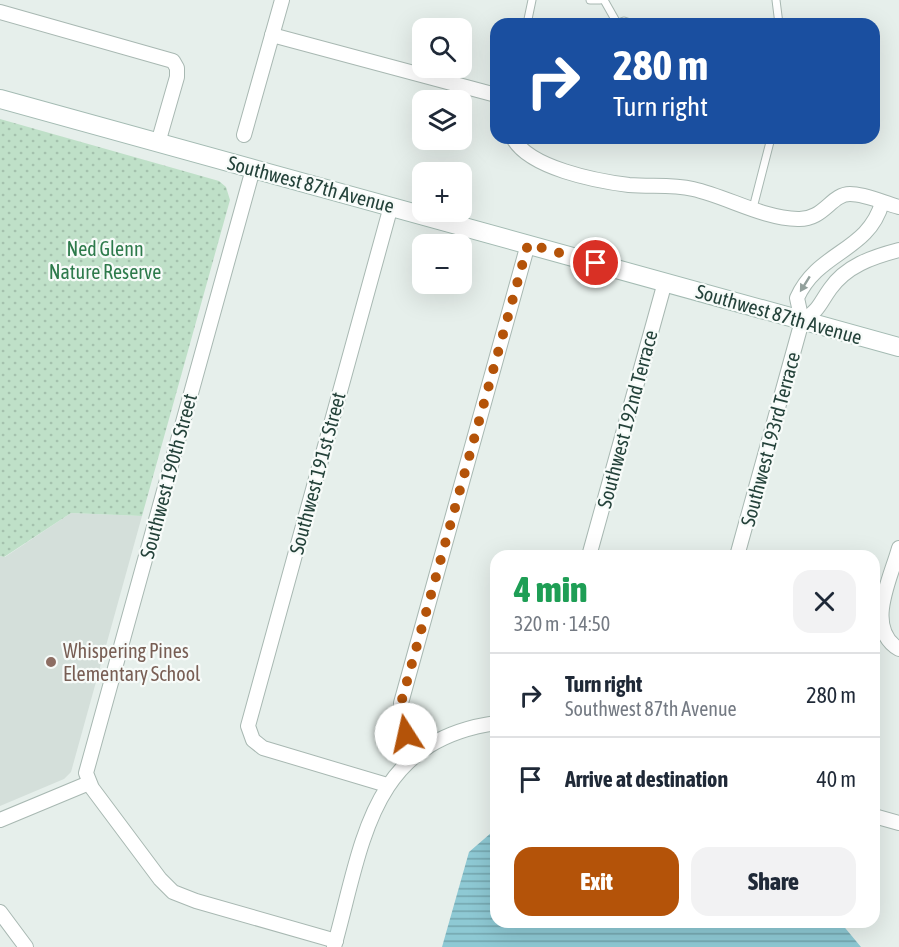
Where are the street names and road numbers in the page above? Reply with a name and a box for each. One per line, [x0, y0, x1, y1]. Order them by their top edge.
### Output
street label: Southwest 87th Avenue [225, 151, 397, 217]
street label: Southwest 87th Avenue [693, 279, 865, 349]
street label: Southwest 192nd Terrace [592, 328, 662, 510]
street label: Southwest 193rd Terrace [736, 349, 804, 529]
street label: Southwest 191st Street [284, 389, 350, 557]
street label: Southwest 190th Street [135, 391, 201, 561]

